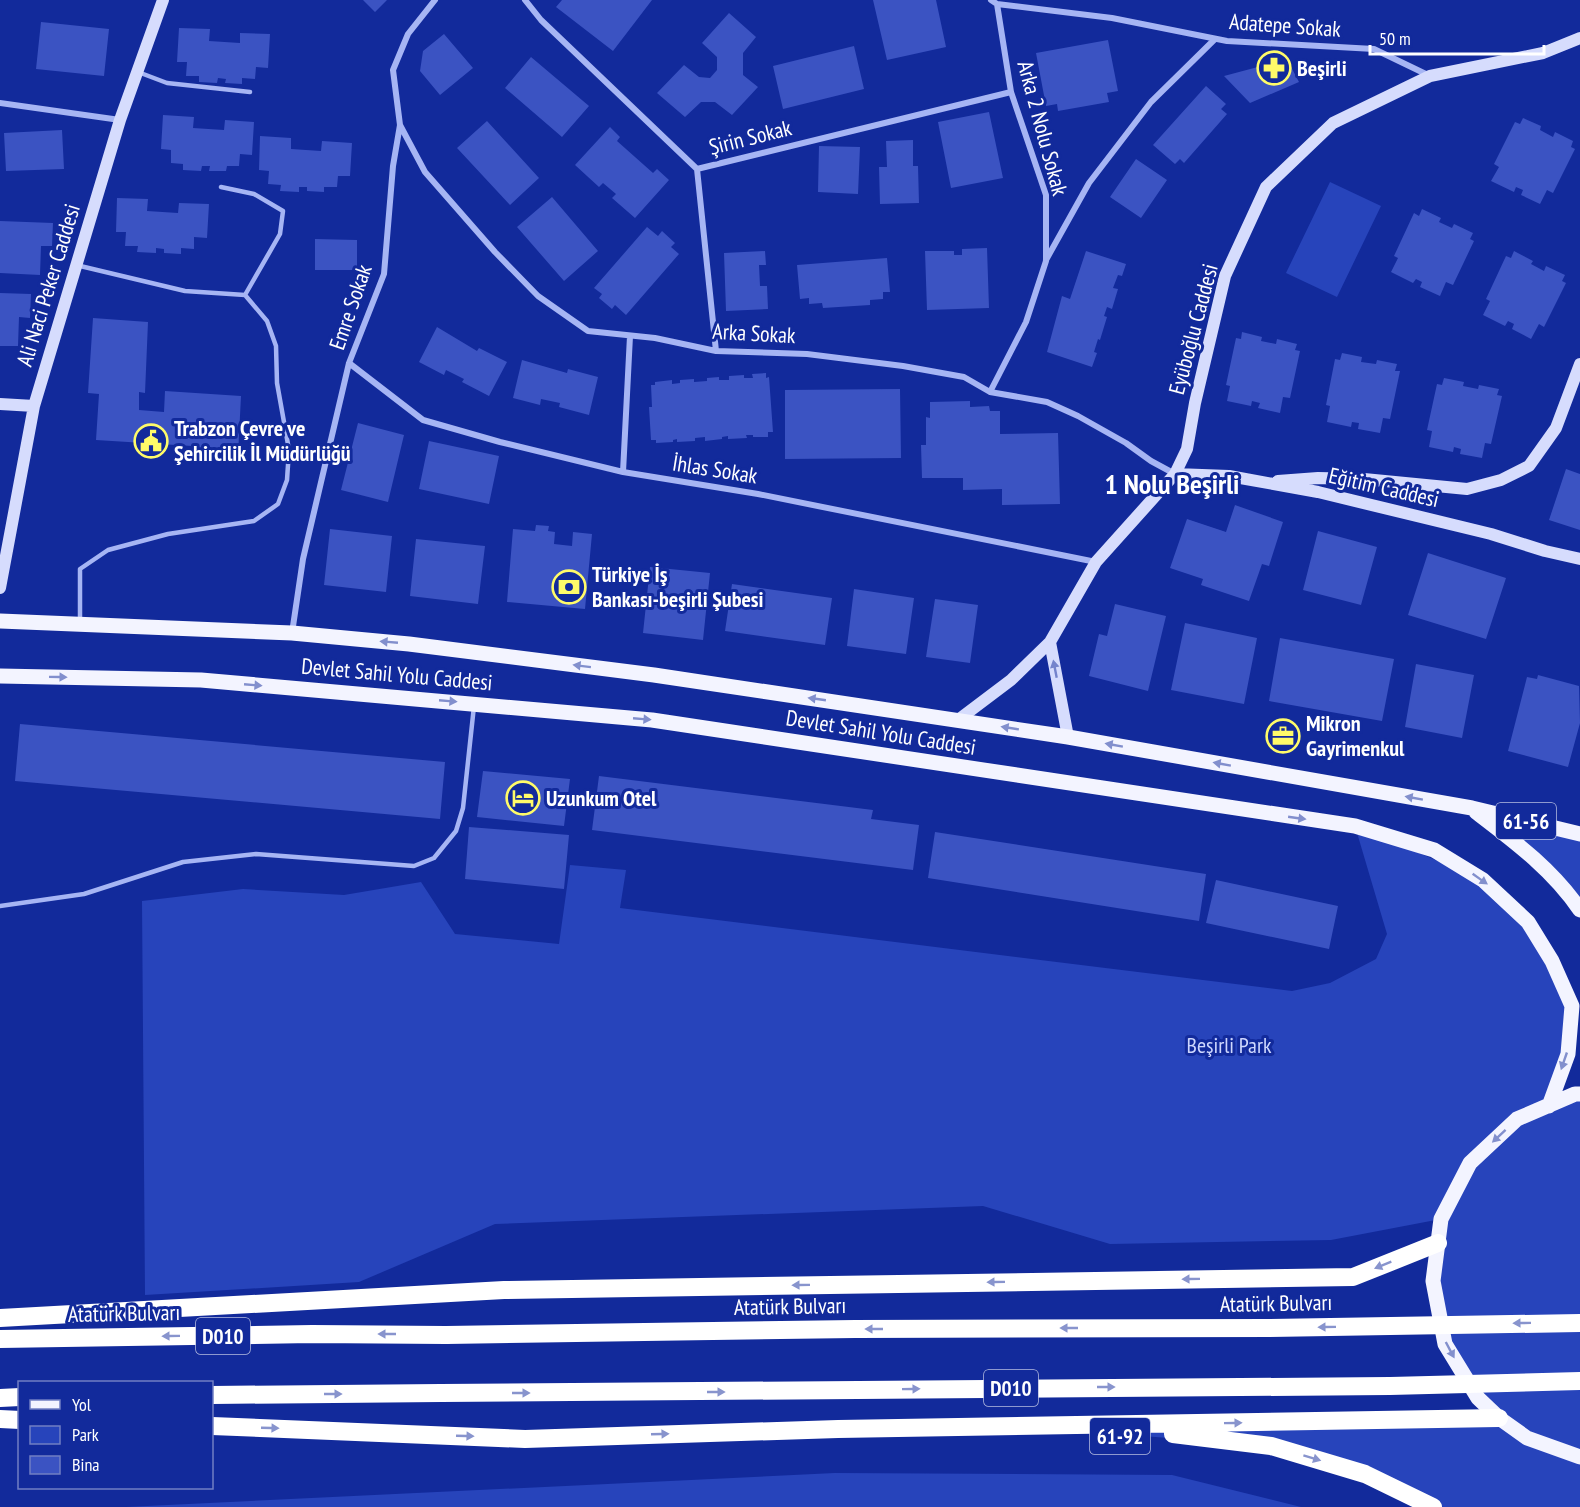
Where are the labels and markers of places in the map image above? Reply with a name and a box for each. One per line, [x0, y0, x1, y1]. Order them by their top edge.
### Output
pharmacy icon: Beşirli [1256, 50, 1292, 86]
place label: Beşirli [1297, 54, 1347, 82]
place label: Trabzon Çevre ve Şehircilik İl Müdürlüğü [174, 414, 351, 467]
public building icon: Trabzon Çevre ve Şehircilik İl Müdürlüğü [133, 423, 169, 459]
place label: Türkiye İş Bankası-beşirli Şubesi [592, 560, 763, 613]
bank icon: Türkiye İş Bankası-beşirli Şubesi [551, 569, 587, 605]
place label: Mikron Gayrimenkul [1306, 709, 1405, 762]
office icon: Mikron Gayrimenkul [1265, 718, 1301, 754]
hotel icon: Uzunkum Otel [505, 780, 541, 816]
place label: Uzunkum Otel [546, 784, 657, 812]

